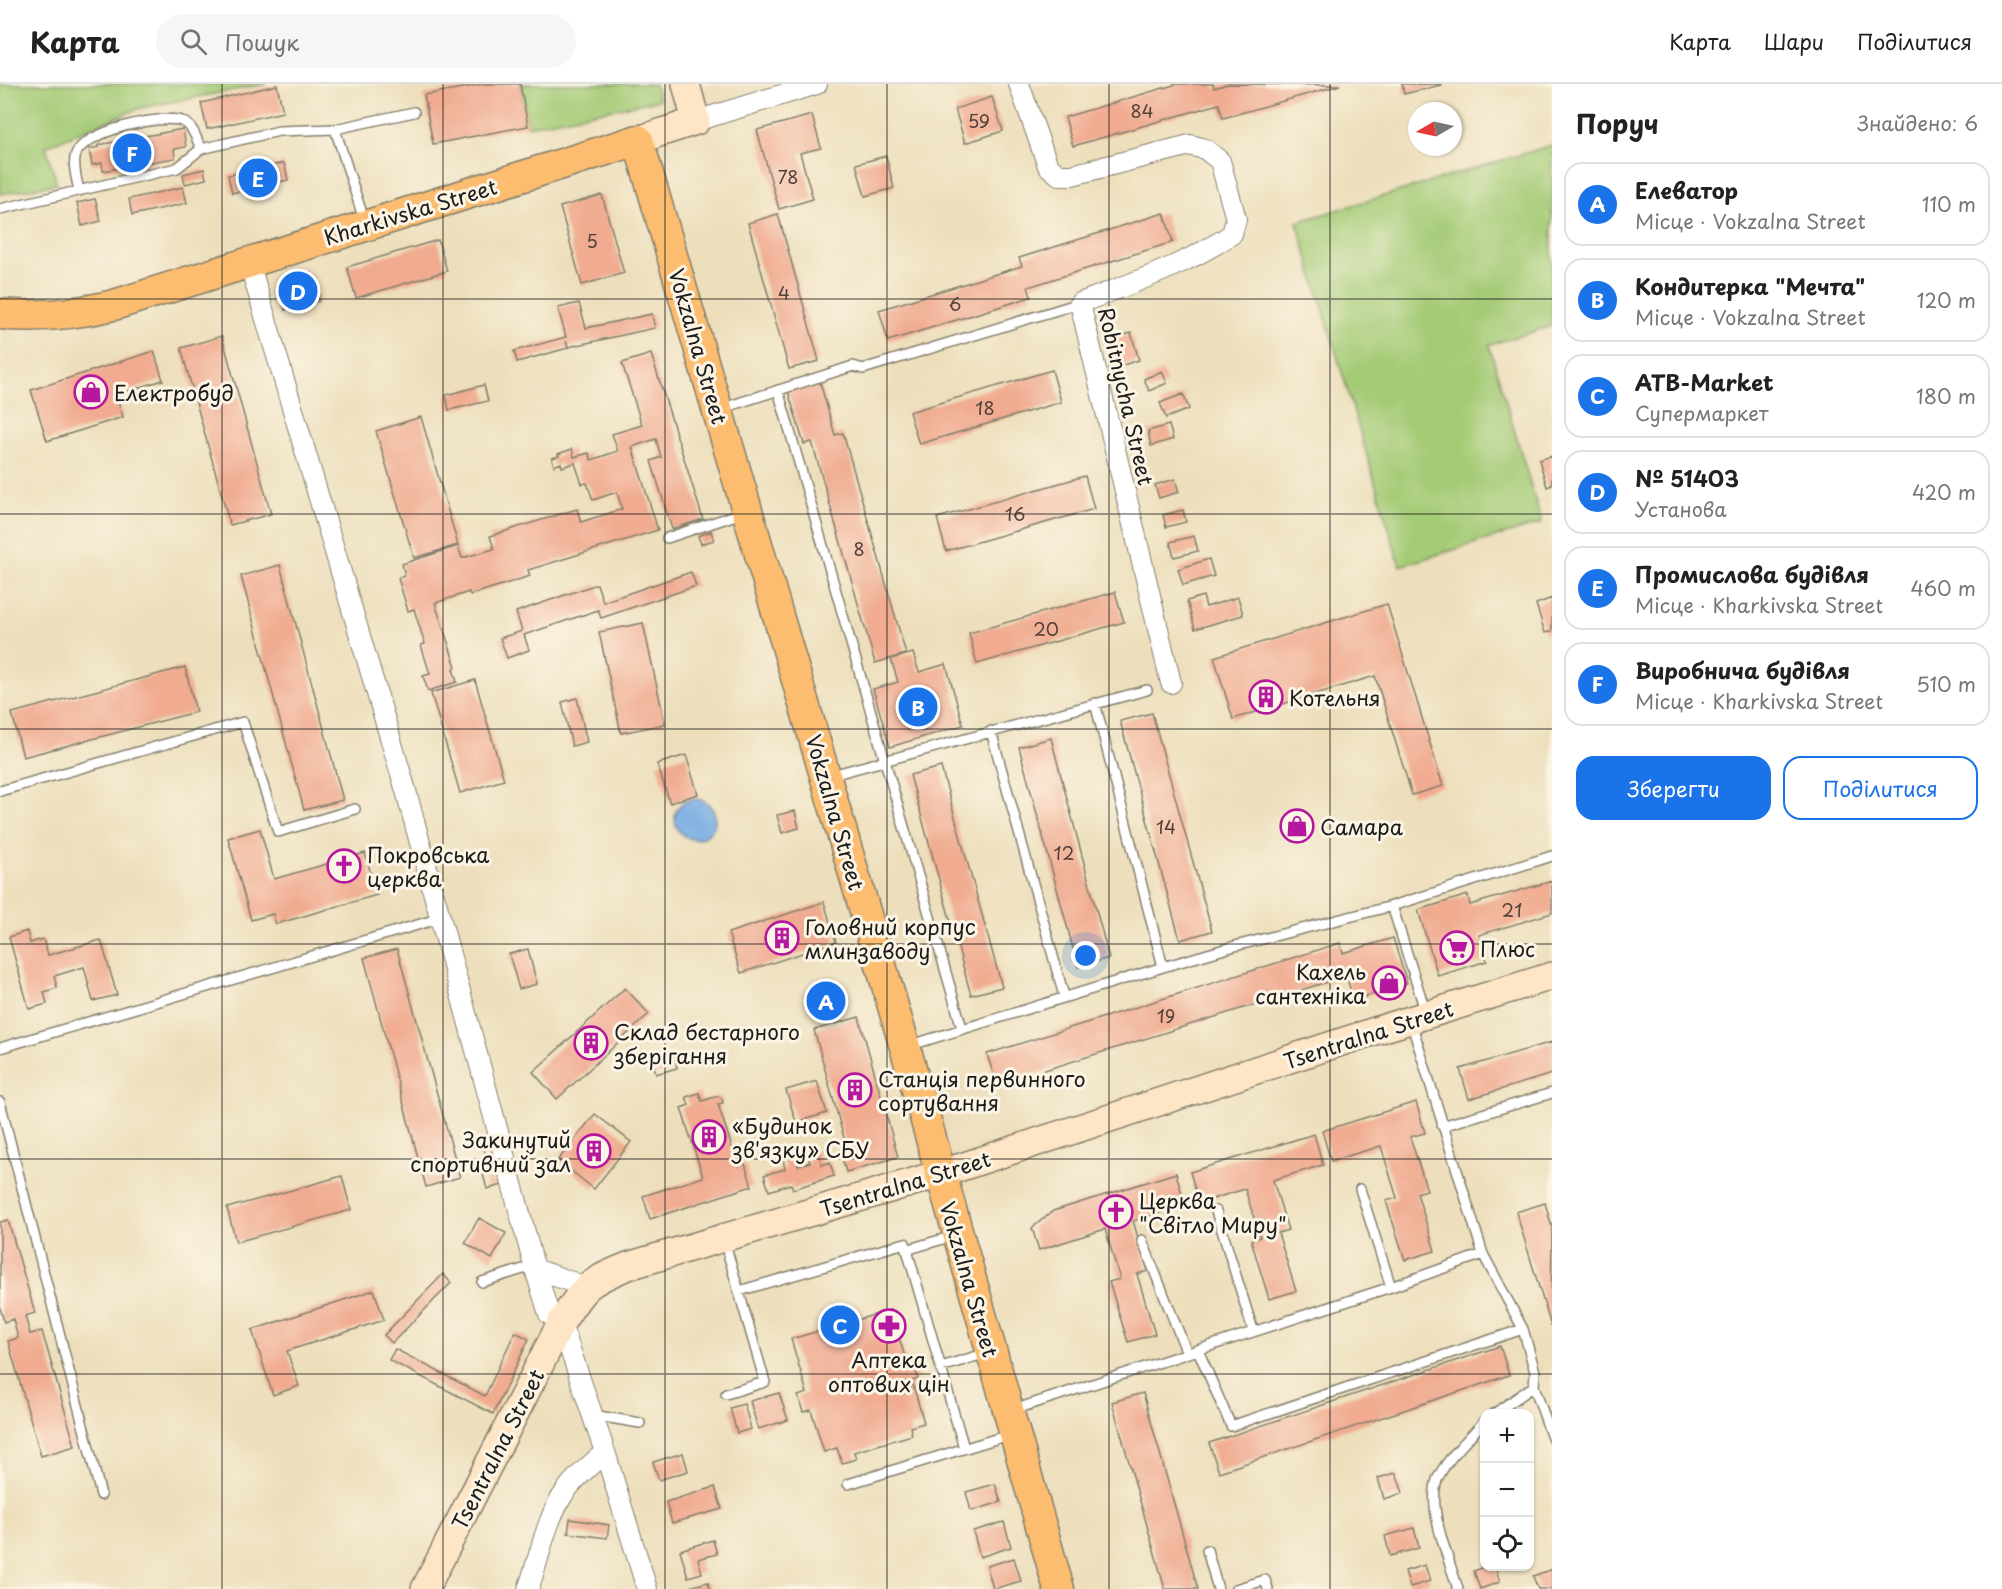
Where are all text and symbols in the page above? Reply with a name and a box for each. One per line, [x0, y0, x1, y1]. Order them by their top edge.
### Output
search box [156, 14, 576, 68]
text: Карта [30, 20, 120, 63]
icon: search [177, 25, 210, 58]
text: Пошук [225, 25, 299, 58]
text: Карта [1669, 25, 1731, 57]
text: Шари [1764, 25, 1824, 57]
text: Поділитися [1857, 25, 1972, 57]
house number: 84 [1130, 97, 1154, 124]
north arrow [1408, 102, 1462, 156]
text: Поруч [1576, 104, 1659, 143]
house number: 59 [968, 107, 990, 134]
text: Знайдено: 6 [1857, 108, 1978, 138]
pin: F [112, 130, 152, 176]
pin: E [238, 156, 278, 200]
house number: 78 [778, 163, 799, 190]
street label: Kharkivska Street [320, 169, 500, 252]
text: Елеватор [1635, 173, 1738, 206]
text: A [1590, 189, 1605, 219]
text: 110 m [1922, 189, 1976, 219]
text: Місце · Vokzalna Street [1635, 206, 1866, 236]
house number: 5 [586, 227, 598, 254]
street label: Vokzalna Street [661, 264, 737, 428]
pin: D [278, 268, 318, 314]
text: Кондитерка "Мечта" [1635, 269, 1865, 302]
house number: 4 [778, 279, 790, 306]
text: B [1591, 285, 1604, 315]
text: 120 m [1917, 285, 1976, 315]
house number: 6 [949, 290, 961, 317]
text: Місце · Vokzalna Street [1635, 302, 1866, 332]
street label: Robitnycha Street [1091, 304, 1163, 488]
text: ATB-Market [1635, 365, 1774, 398]
shop icon: Електробуд [73, 374, 109, 410]
place label: Електробуд [114, 376, 234, 408]
text: C [1590, 381, 1605, 411]
text: 180 m [1916, 381, 1976, 411]
house number: 18 [975, 394, 995, 421]
text: Супермаркет [1635, 398, 1768, 428]
text: № 51403 [1635, 461, 1739, 494]
text: D [1590, 477, 1605, 507]
text: 420 m [1912, 477, 1976, 507]
text: Установа [1635, 494, 1727, 524]
house number: 16 [1005, 500, 1025, 527]
house number: 8 [853, 535, 865, 562]
text: Промислова будівля [1635, 557, 1869, 590]
text: E [1591, 573, 1604, 603]
text: 460 m [1910, 573, 1976, 603]
text: Місце · Kharkivska Street [1635, 590, 1883, 620]
house number: 20 [1033, 615, 1059, 642]
text: Виробнича будівля [1635, 653, 1850, 686]
text: F [1592, 669, 1603, 699]
text: 510 m [1916, 669, 1976, 699]
building icon: Котельня [1248, 679, 1284, 715]
place label: Котельня [1289, 681, 1381, 713]
pin: B [898, 684, 938, 730]
text: Місце · Kharkivska Street [1635, 686, 1883, 716]
street label: Vokzalna Street [798, 730, 874, 894]
button: Зберегти [1576, 756, 1771, 820]
button: Поділитися [1783, 756, 1978, 820]
shop icon: Самара [1279, 808, 1315, 844]
place label: Самара [1320, 810, 1404, 842]
house number: 14 [1156, 813, 1176, 840]
place label: Покровська церква [367, 838, 489, 894]
house number: 12 [1054, 839, 1074, 866]
church icon: Покровська церква [326, 848, 362, 884]
house number: 21 [1502, 896, 1522, 923]
place label: Головний корпус млинзаводу [805, 910, 976, 966]
building icon: Головний корпус млинзаводу [764, 920, 800, 956]
supermarket icon: Плюс [1439, 930, 1475, 966]
place label: Плюс [1480, 932, 1535, 964]
your location [1071, 941, 1100, 970]
place label: Кахель сантехніка [1255, 955, 1366, 1011]
shop icon: Кахель сантехніка [1371, 965, 1407, 1001]
pin: A [806, 978, 846, 1024]
street label: Tsentralna Street [1279, 991, 1457, 1077]
house number: 19 [1157, 1002, 1175, 1029]
place label: Склад бестарного зберігання [613, 1015, 800, 1071]
building icon: Склад бестарного зберігання [573, 1025, 609, 1061]
place label: Станція первинного сортування [878, 1062, 1086, 1118]
building icon: Станція первинного сортування [837, 1072, 873, 1108]
place label: «Будинок зв'язку» СБУ [731, 1109, 869, 1165]
building icon: «Будинок зв'язку» СБУ [691, 1119, 727, 1155]
place label: Закинутий спортивний зал [410, 1123, 571, 1179]
building icon: Закинутий спортивний зал [576, 1133, 612, 1169]
street label: Tsentralna Street [816, 1142, 994, 1224]
place label: Церква "Світло Миру" [1139, 1184, 1287, 1240]
church icon: Церква "Світло Миру" [1098, 1194, 1134, 1230]
street label: Vokzalna Street [932, 1197, 1008, 1361]
pin: C [820, 1302, 860, 1348]
pharmacy icon: Аптека оптових цін [871, 1308, 907, 1344]
place label: Аптека оптових цін [828, 1343, 950, 1399]
street label: Tsentralna Street [443, 1363, 551, 1535]
map controls [1480, 1409, 1534, 1571]
button: + [1480, 1409, 1534, 1463]
button: − [1480, 1463, 1534, 1517]
button: locate [1480, 1517, 1534, 1571]

